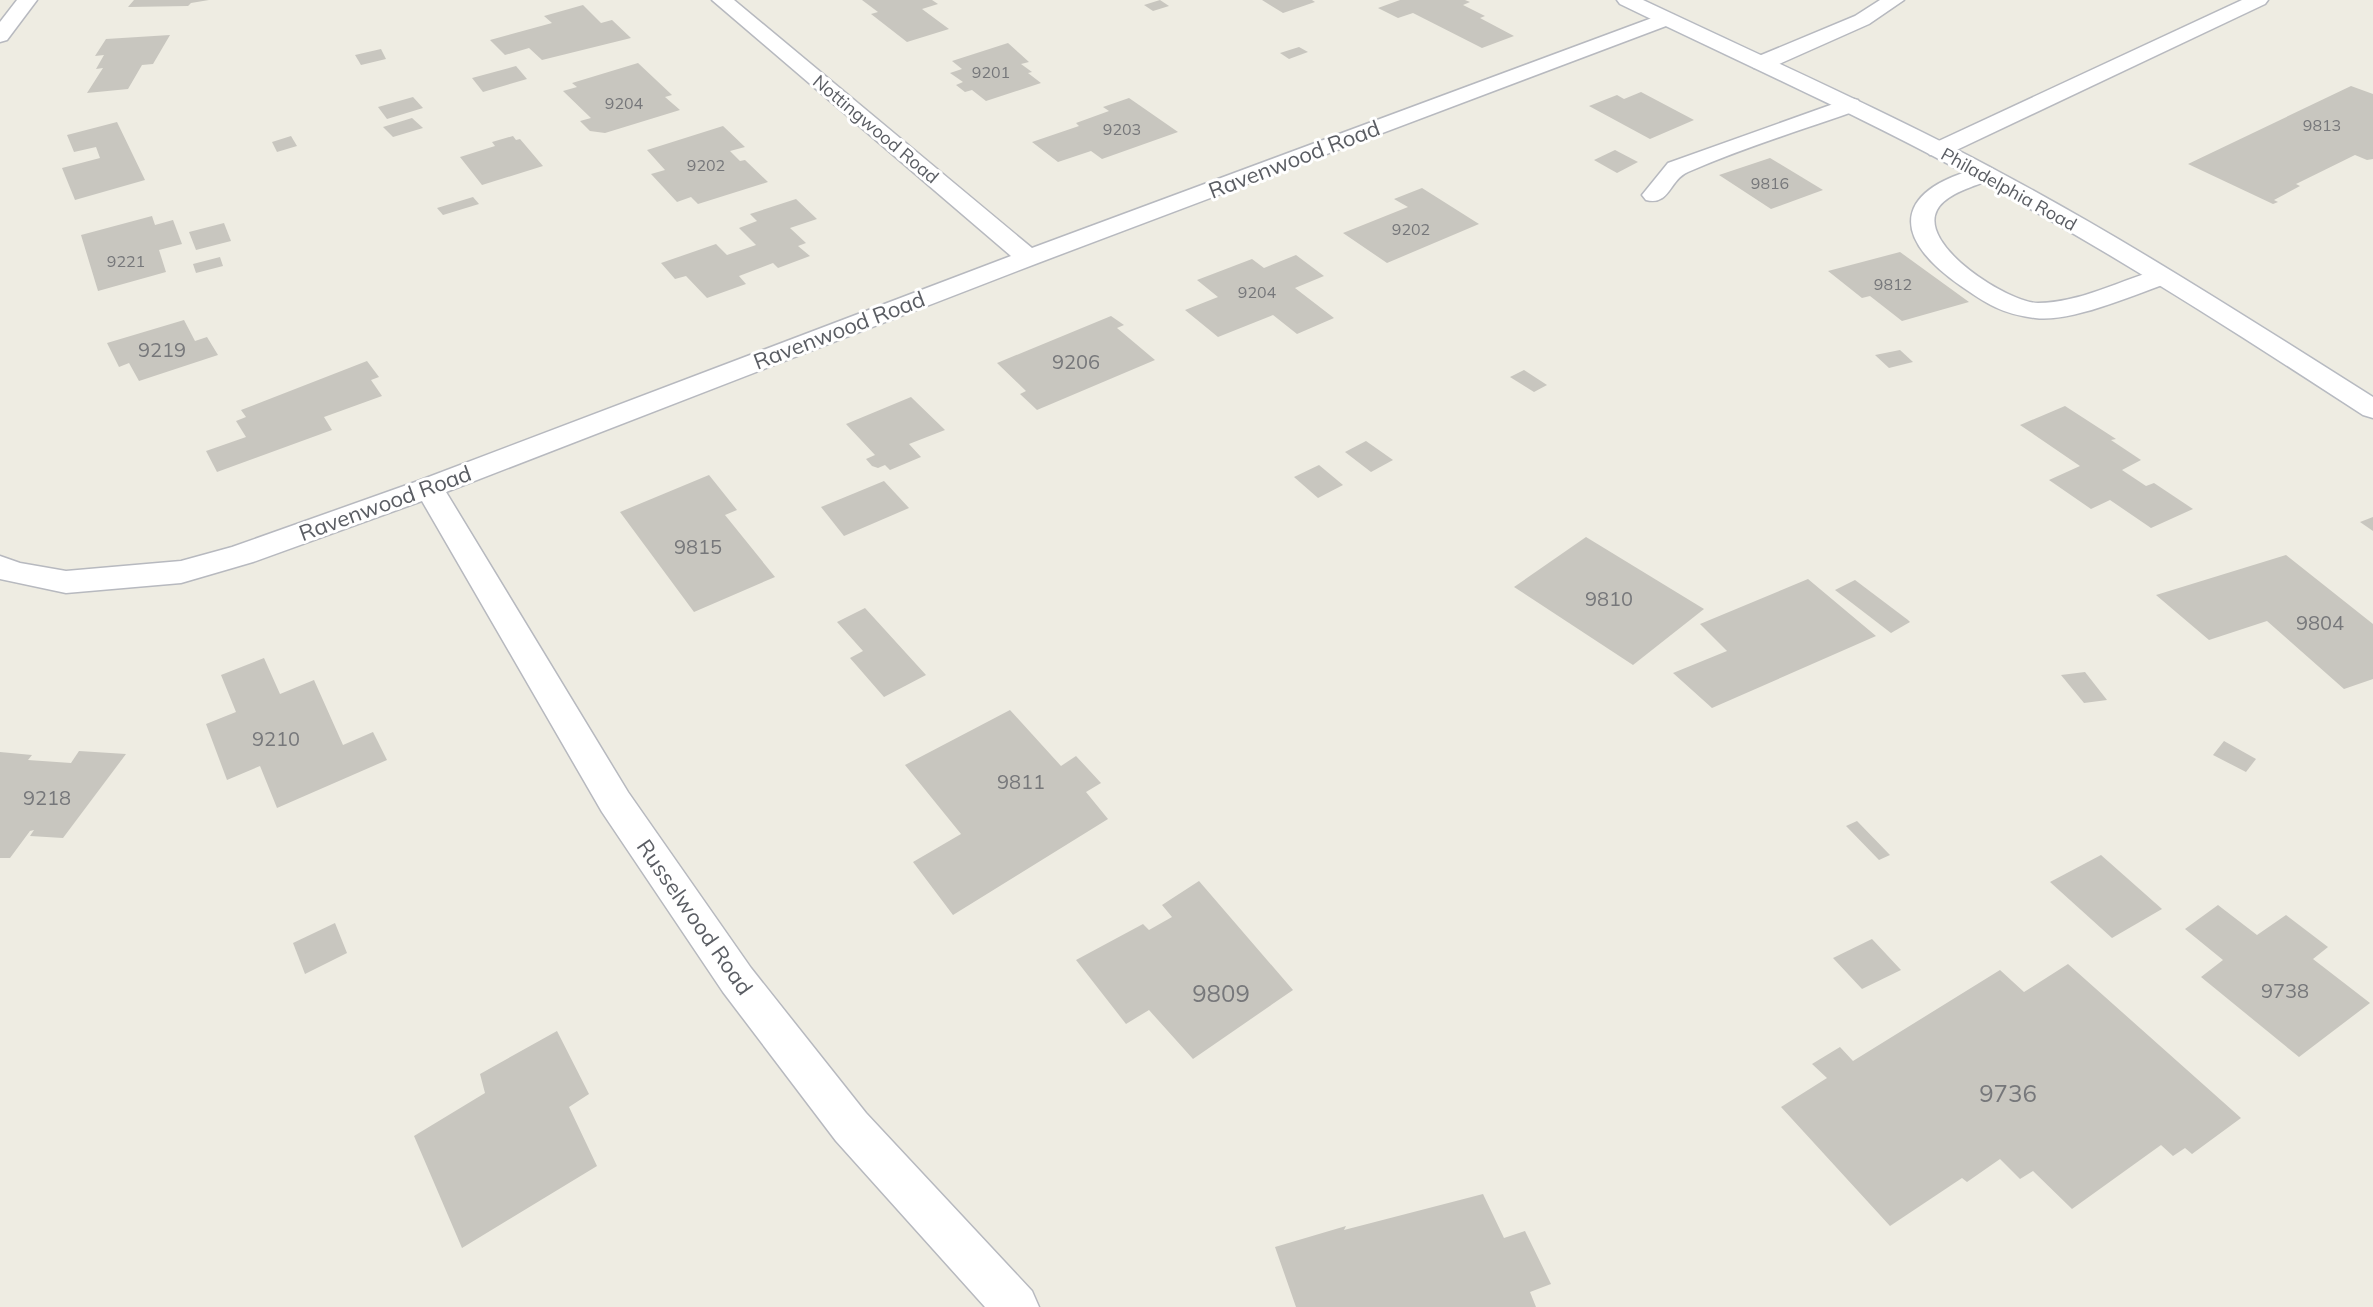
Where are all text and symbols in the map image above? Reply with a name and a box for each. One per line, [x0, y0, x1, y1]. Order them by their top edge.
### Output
house number: 9201 [972, 62, 1010, 82]
street label: Nottingwood Road [808, 70, 944, 188]
house number: 9204 [605, 93, 644, 113]
street label: Ravenwood Road [1204, 113, 1384, 205]
house number: 9813 [2303, 115, 2341, 135]
house number: 9203 [1103, 119, 1141, 139]
street label: Philadelphia Road [1937, 142, 2081, 236]
house number: 9202 [687, 155, 725, 175]
house number: 9816 [1751, 173, 1789, 193]
house number: 9202 [1392, 219, 1430, 239]
house number: 9221 [107, 251, 145, 271]
house number: 9812 [1874, 274, 1912, 294]
house number: 9204 [1238, 282, 1277, 302]
street label: Ravenwood Road [749, 284, 929, 376]
house number: 9219 [138, 337, 186, 362]
house number: 9206 [1052, 349, 1100, 374]
street label: Ravenwood Road [295, 459, 475, 547]
house number: 9815 [674, 534, 722, 559]
house number: 9810 [1585, 586, 1633, 611]
house number: 9804 [2296, 610, 2344, 635]
house number: 9210 [252, 726, 300, 751]
house number: 9811 [997, 769, 1045, 794]
house number: 9218 [23, 785, 71, 810]
street label: Russelwood Road [631, 834, 759, 1000]
house number: 9809 [1192, 978, 1250, 1008]
house number: 9738 [2261, 978, 2309, 1003]
house number: 9736 [1979, 1078, 2037, 1108]

